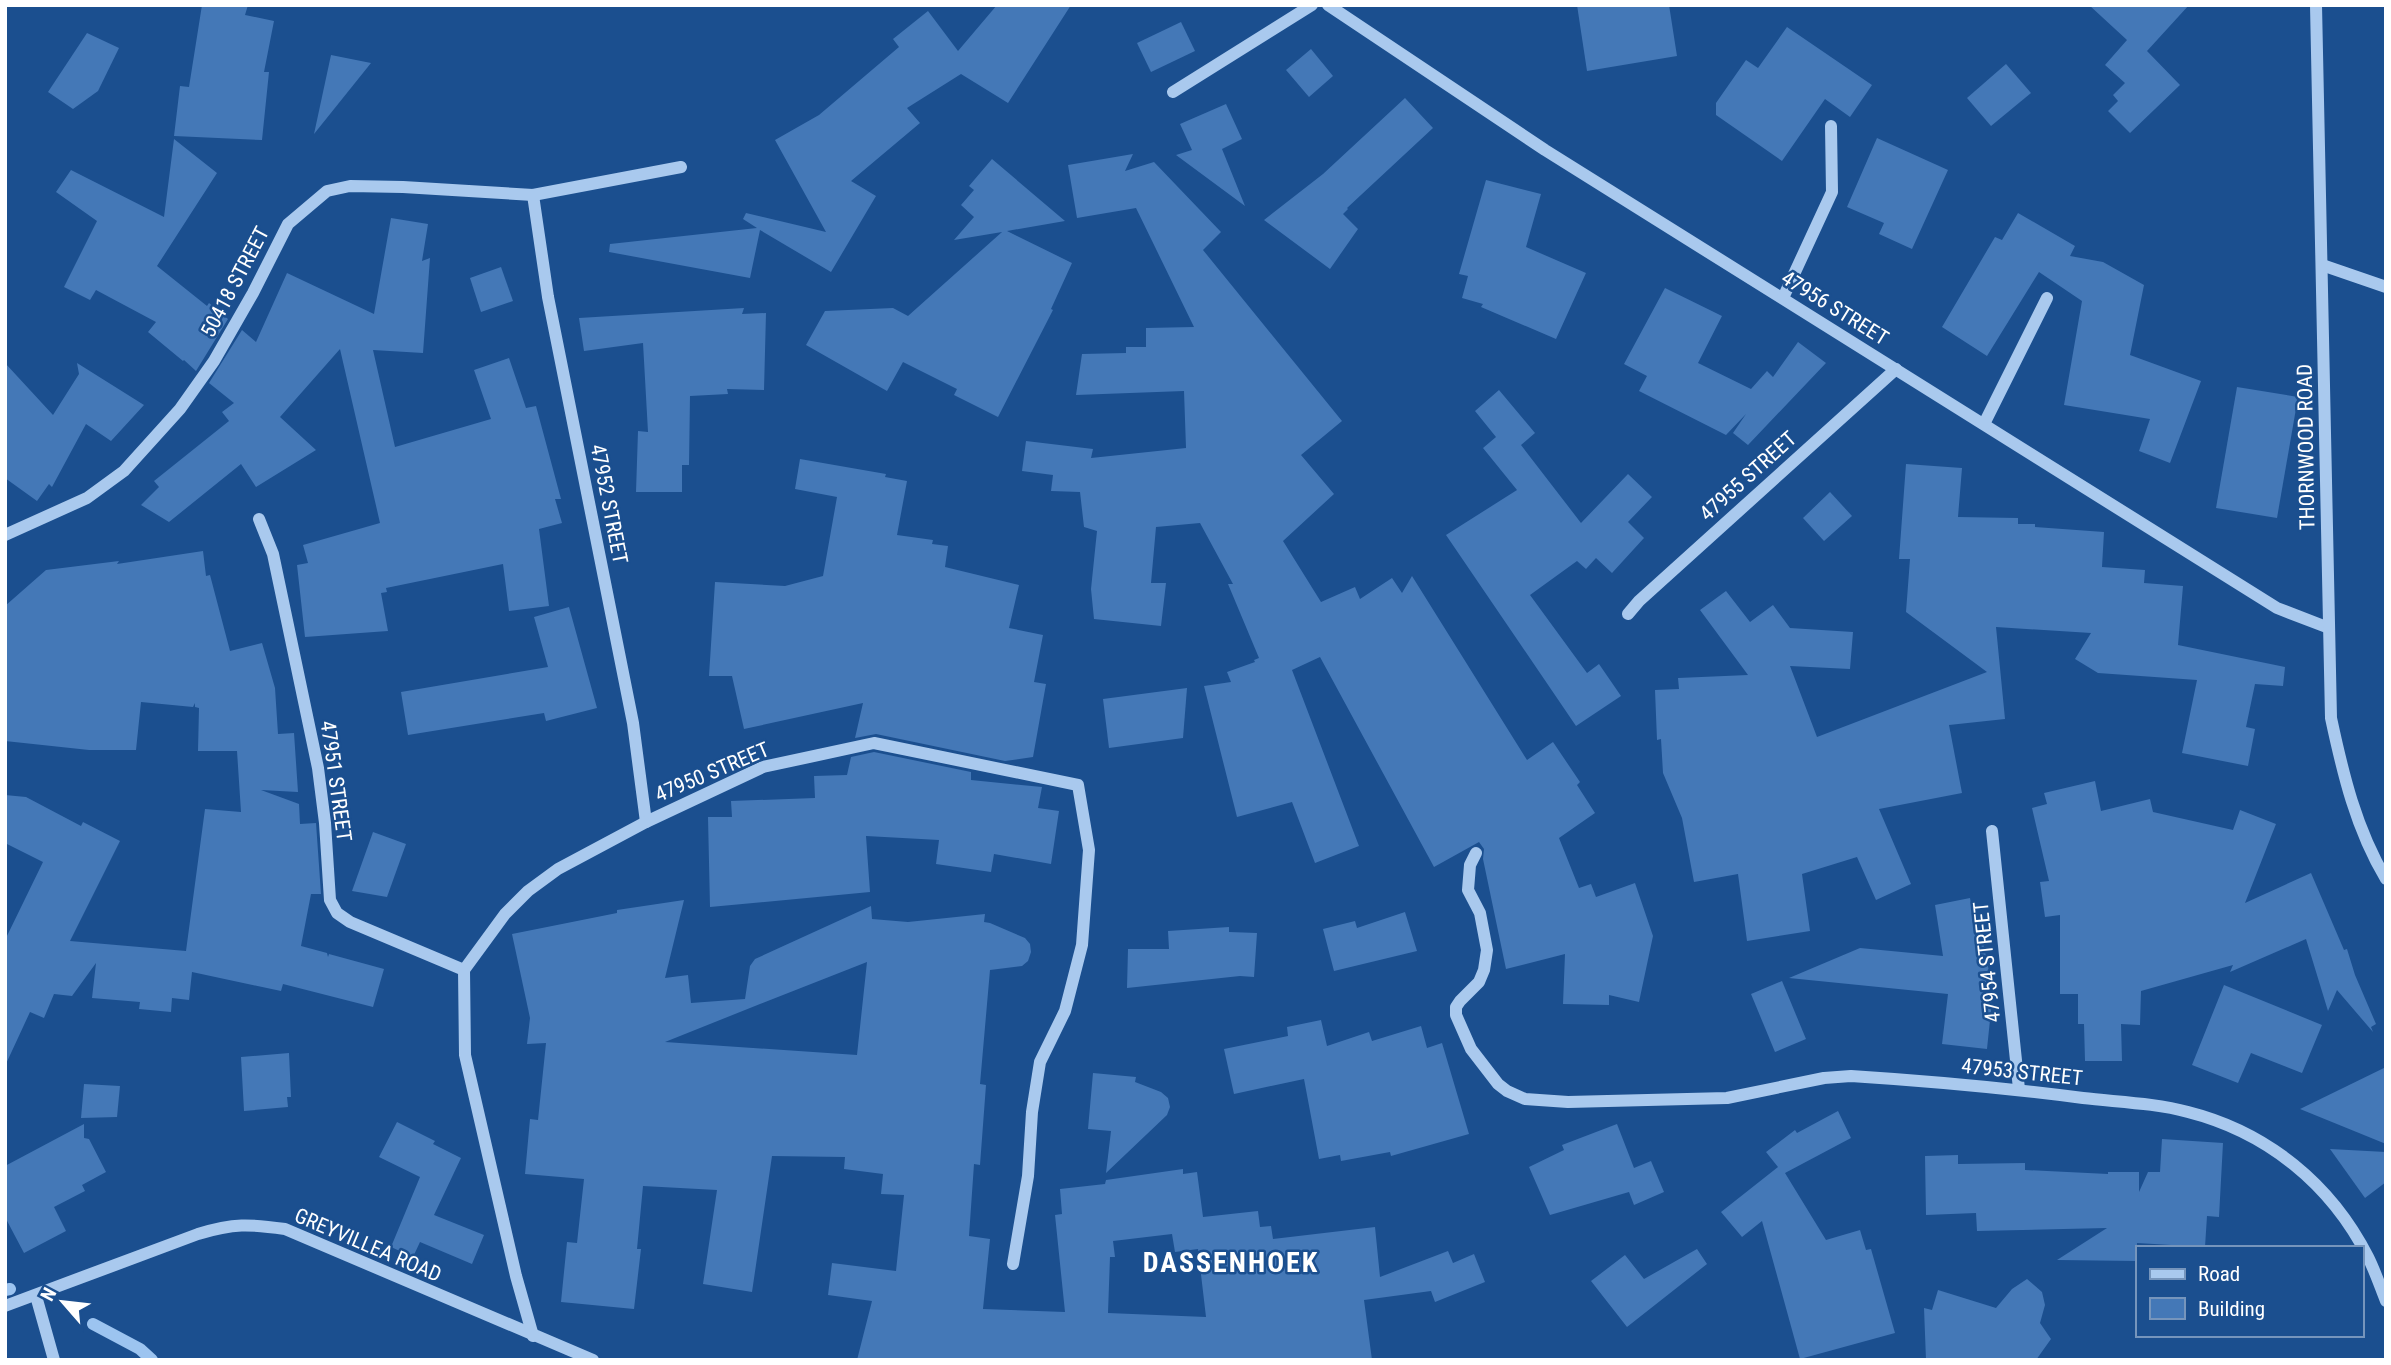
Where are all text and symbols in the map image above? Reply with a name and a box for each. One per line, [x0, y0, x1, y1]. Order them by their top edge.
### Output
street label: 50418 STREET [196, 223, 274, 341]
street label: 47956 STREET [1777, 266, 1893, 350]
street label: THORNWOOD ROAD [2293, 364, 2319, 530]
street label: 47955 STREET [1695, 426, 1801, 526]
street label: 47952 STREET [586, 442, 632, 566]
street label: 47951 STREET [316, 719, 356, 843]
street label: 47950 STREET [651, 737, 773, 807]
street label: 47954 STREET [1969, 900, 2005, 1024]
street label: 47953 STREET [1960, 1054, 2084, 1090]
street label: GREYVILLEA ROAD [291, 1203, 445, 1287]
district label: DASSENHOEK [1143, 1246, 1319, 1279]
legend [2136, 1246, 2363, 1337]
text: Road [2198, 1262, 2240, 1286]
north arrow [28, 1267, 98, 1337]
text: N [36, 1284, 61, 1305]
text: Building [2198, 1297, 2265, 1321]

